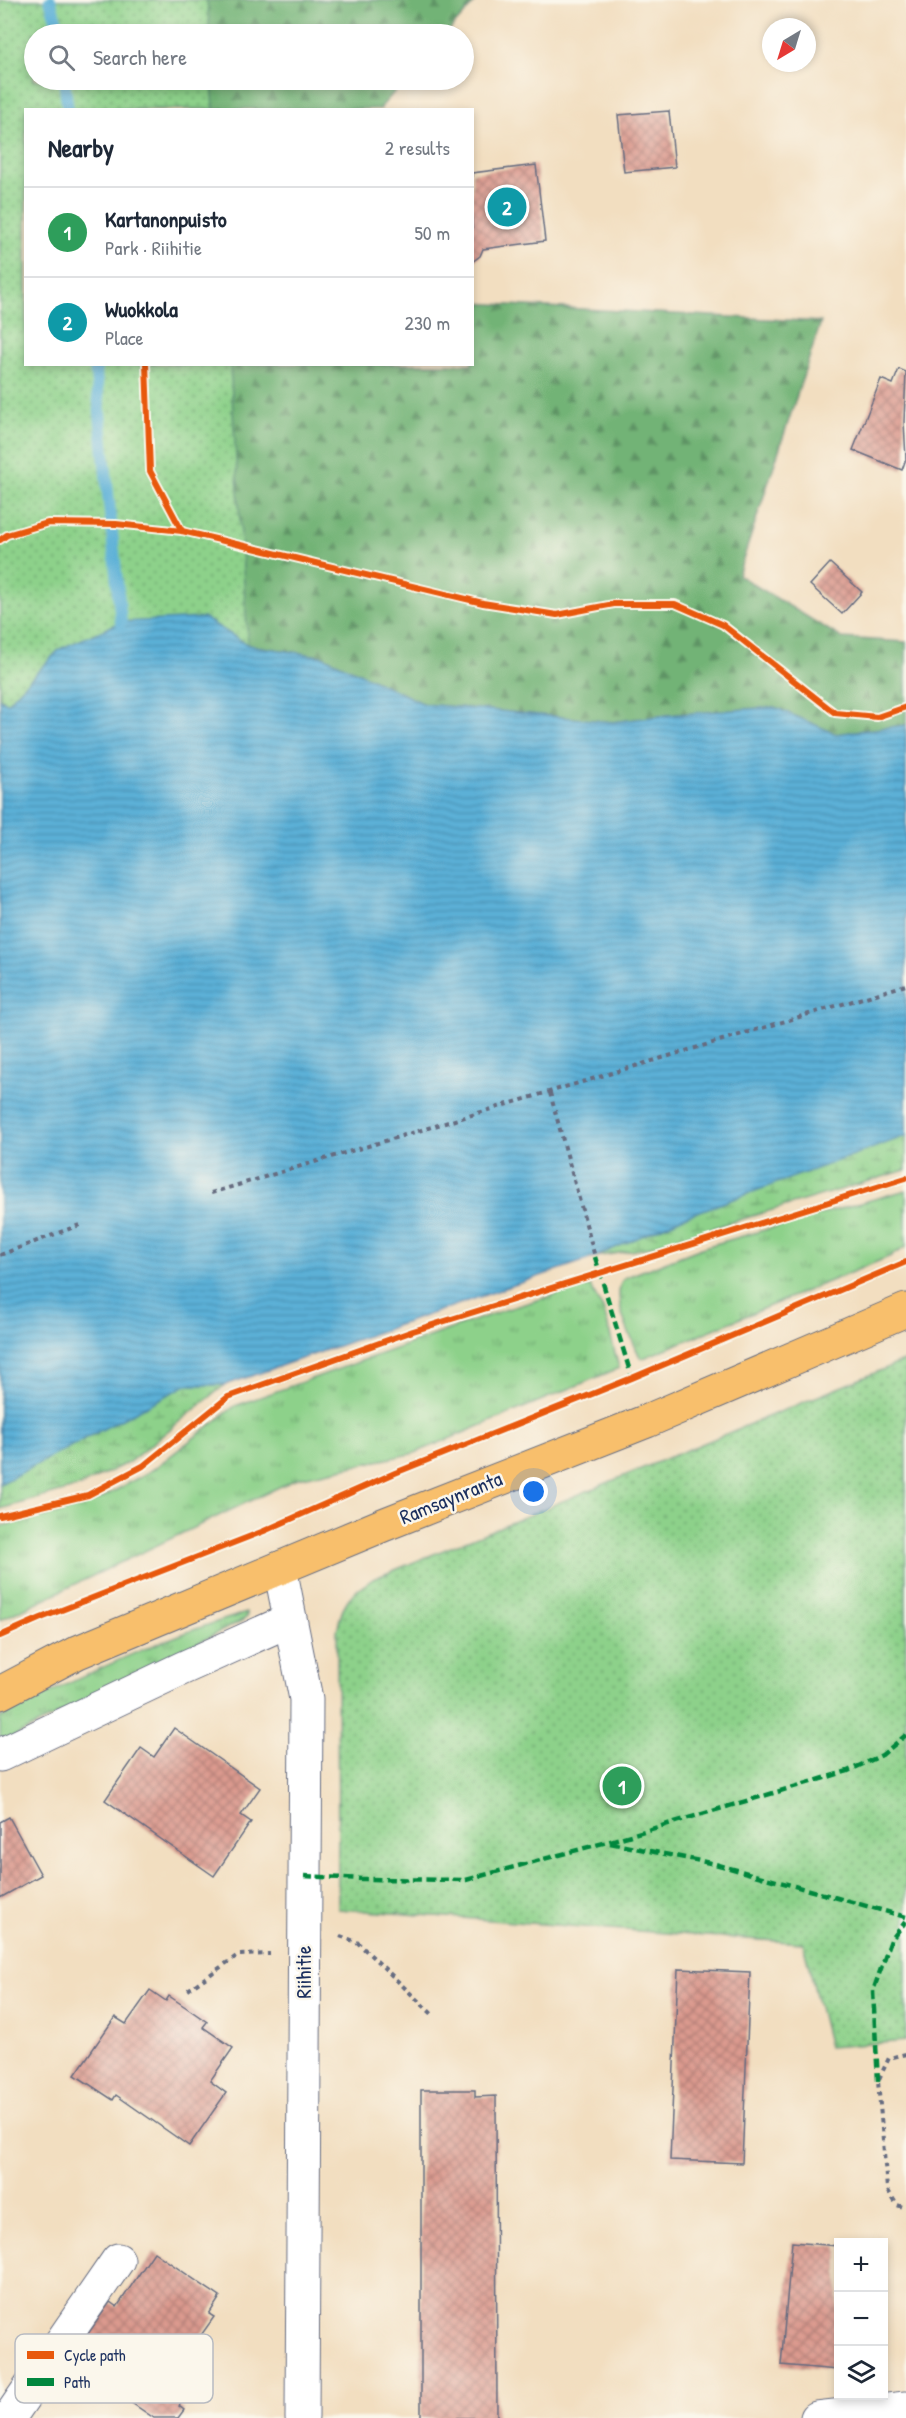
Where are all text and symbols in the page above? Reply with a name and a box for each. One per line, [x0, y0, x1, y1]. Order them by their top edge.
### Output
north arrow [762, 18, 816, 72]
search box [24, 24, 474, 90]
icon: search [45, 41, 78, 74]
text: Search here [93, 42, 187, 72]
text: Nearby [48, 130, 114, 165]
text: 2 results [385, 134, 450, 161]
pin: 2 [488, 184, 526, 230]
text: Kartanonpuisto [105, 204, 227, 234]
text: 1 [64, 219, 71, 246]
text: 50 m [414, 219, 450, 246]
text: Park · Riihitie [105, 234, 202, 261]
text: Wuokkola [105, 294, 178, 324]
text: 2 [63, 309, 72, 336]
text: 230 m [405, 309, 450, 336]
text: Place [105, 324, 144, 351]
street label: Ramsaynranta [395, 1464, 506, 1531]
your location [519, 1477, 548, 1506]
pin: 1 [602, 1764, 642, 1808]
street label: Riihitie [289, 1946, 318, 1998]
map controls [834, 2238, 888, 2400]
button: + [834, 2238, 888, 2292]
button: − [834, 2292, 888, 2346]
legend [15, 2334, 213, 2403]
text: Cycle path [64, 2344, 126, 2366]
button: layers [834, 2346, 888, 2400]
text: Path [64, 2371, 90, 2393]

